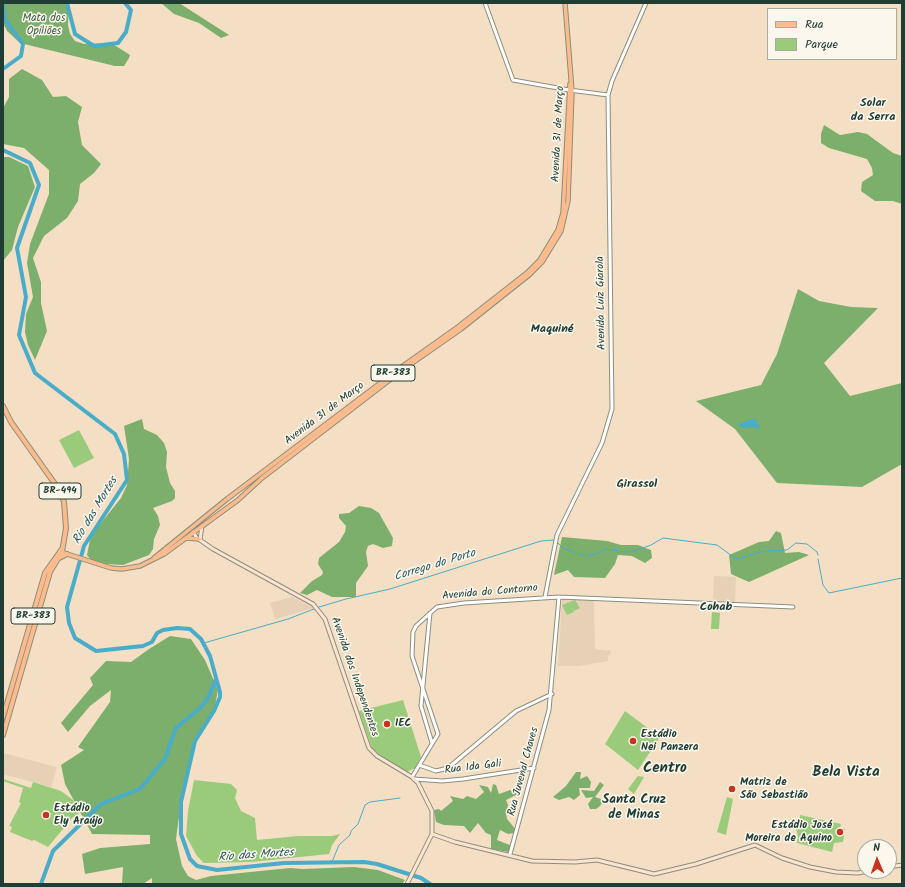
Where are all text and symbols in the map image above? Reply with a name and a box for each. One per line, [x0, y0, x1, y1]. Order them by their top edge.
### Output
legend [767, 8, 897, 60]
park label: Mata dos Opiliões [23, 12, 65, 38]
text: Rua [805, 15, 823, 34]
text: Parque [805, 35, 838, 54]
street label: Avenida 31 de Março [550, 86, 568, 182]
district label: Solar da Serra [851, 97, 895, 125]
street label: Avenida Luiz Giarola [595, 256, 609, 350]
district label: Maquiné [531, 323, 573, 337]
road number: BR-383 [371, 365, 415, 381]
street label: Avenida 31 de Março [283, 380, 367, 448]
water label: Rio das Mortes [70, 475, 122, 547]
district label: Girassol [617, 478, 657, 492]
road number: BR-494 [39, 483, 81, 499]
water label: Corrego do Porto [393, 547, 477, 585]
street label: Avenida do Contorno [442, 582, 538, 604]
district label: Cohab [700, 601, 732, 615]
road number: BR-383 [11, 608, 55, 624]
street label: Avenida dos Independentes [327, 616, 381, 738]
place label: IEC [395, 717, 411, 731]
marker: IEC [382, 719, 392, 729]
street label: Rua Juvenal Chaves [506, 726, 542, 818]
place label: Estádio Nei Panzera [641, 728, 698, 754]
marker: Estádio Nei Panzera [628, 736, 638, 746]
street label: Rua Ida Gali [444, 758, 502, 778]
district label: Centro [643, 760, 687, 778]
district label: Bela Vista [812, 764, 880, 782]
place label: Matriz de São Sebastião [740, 776, 808, 802]
marker: Matriz de São Sebastião [727, 784, 737, 794]
district label: Santa Cruz de Minas [602, 793, 666, 824]
place label: Estádio Ely Araújo [54, 802, 103, 828]
marker: Estádio Ely Araújo [41, 810, 51, 820]
place label: Estádio José Moreira de Aquino [745, 819, 832, 845]
marker: Estádio José Moreira de Aquino [835, 827, 845, 837]
north arrow [857, 839, 897, 879]
text: N [873, 839, 880, 857]
water label: Rio das Mortes [218, 846, 294, 866]

